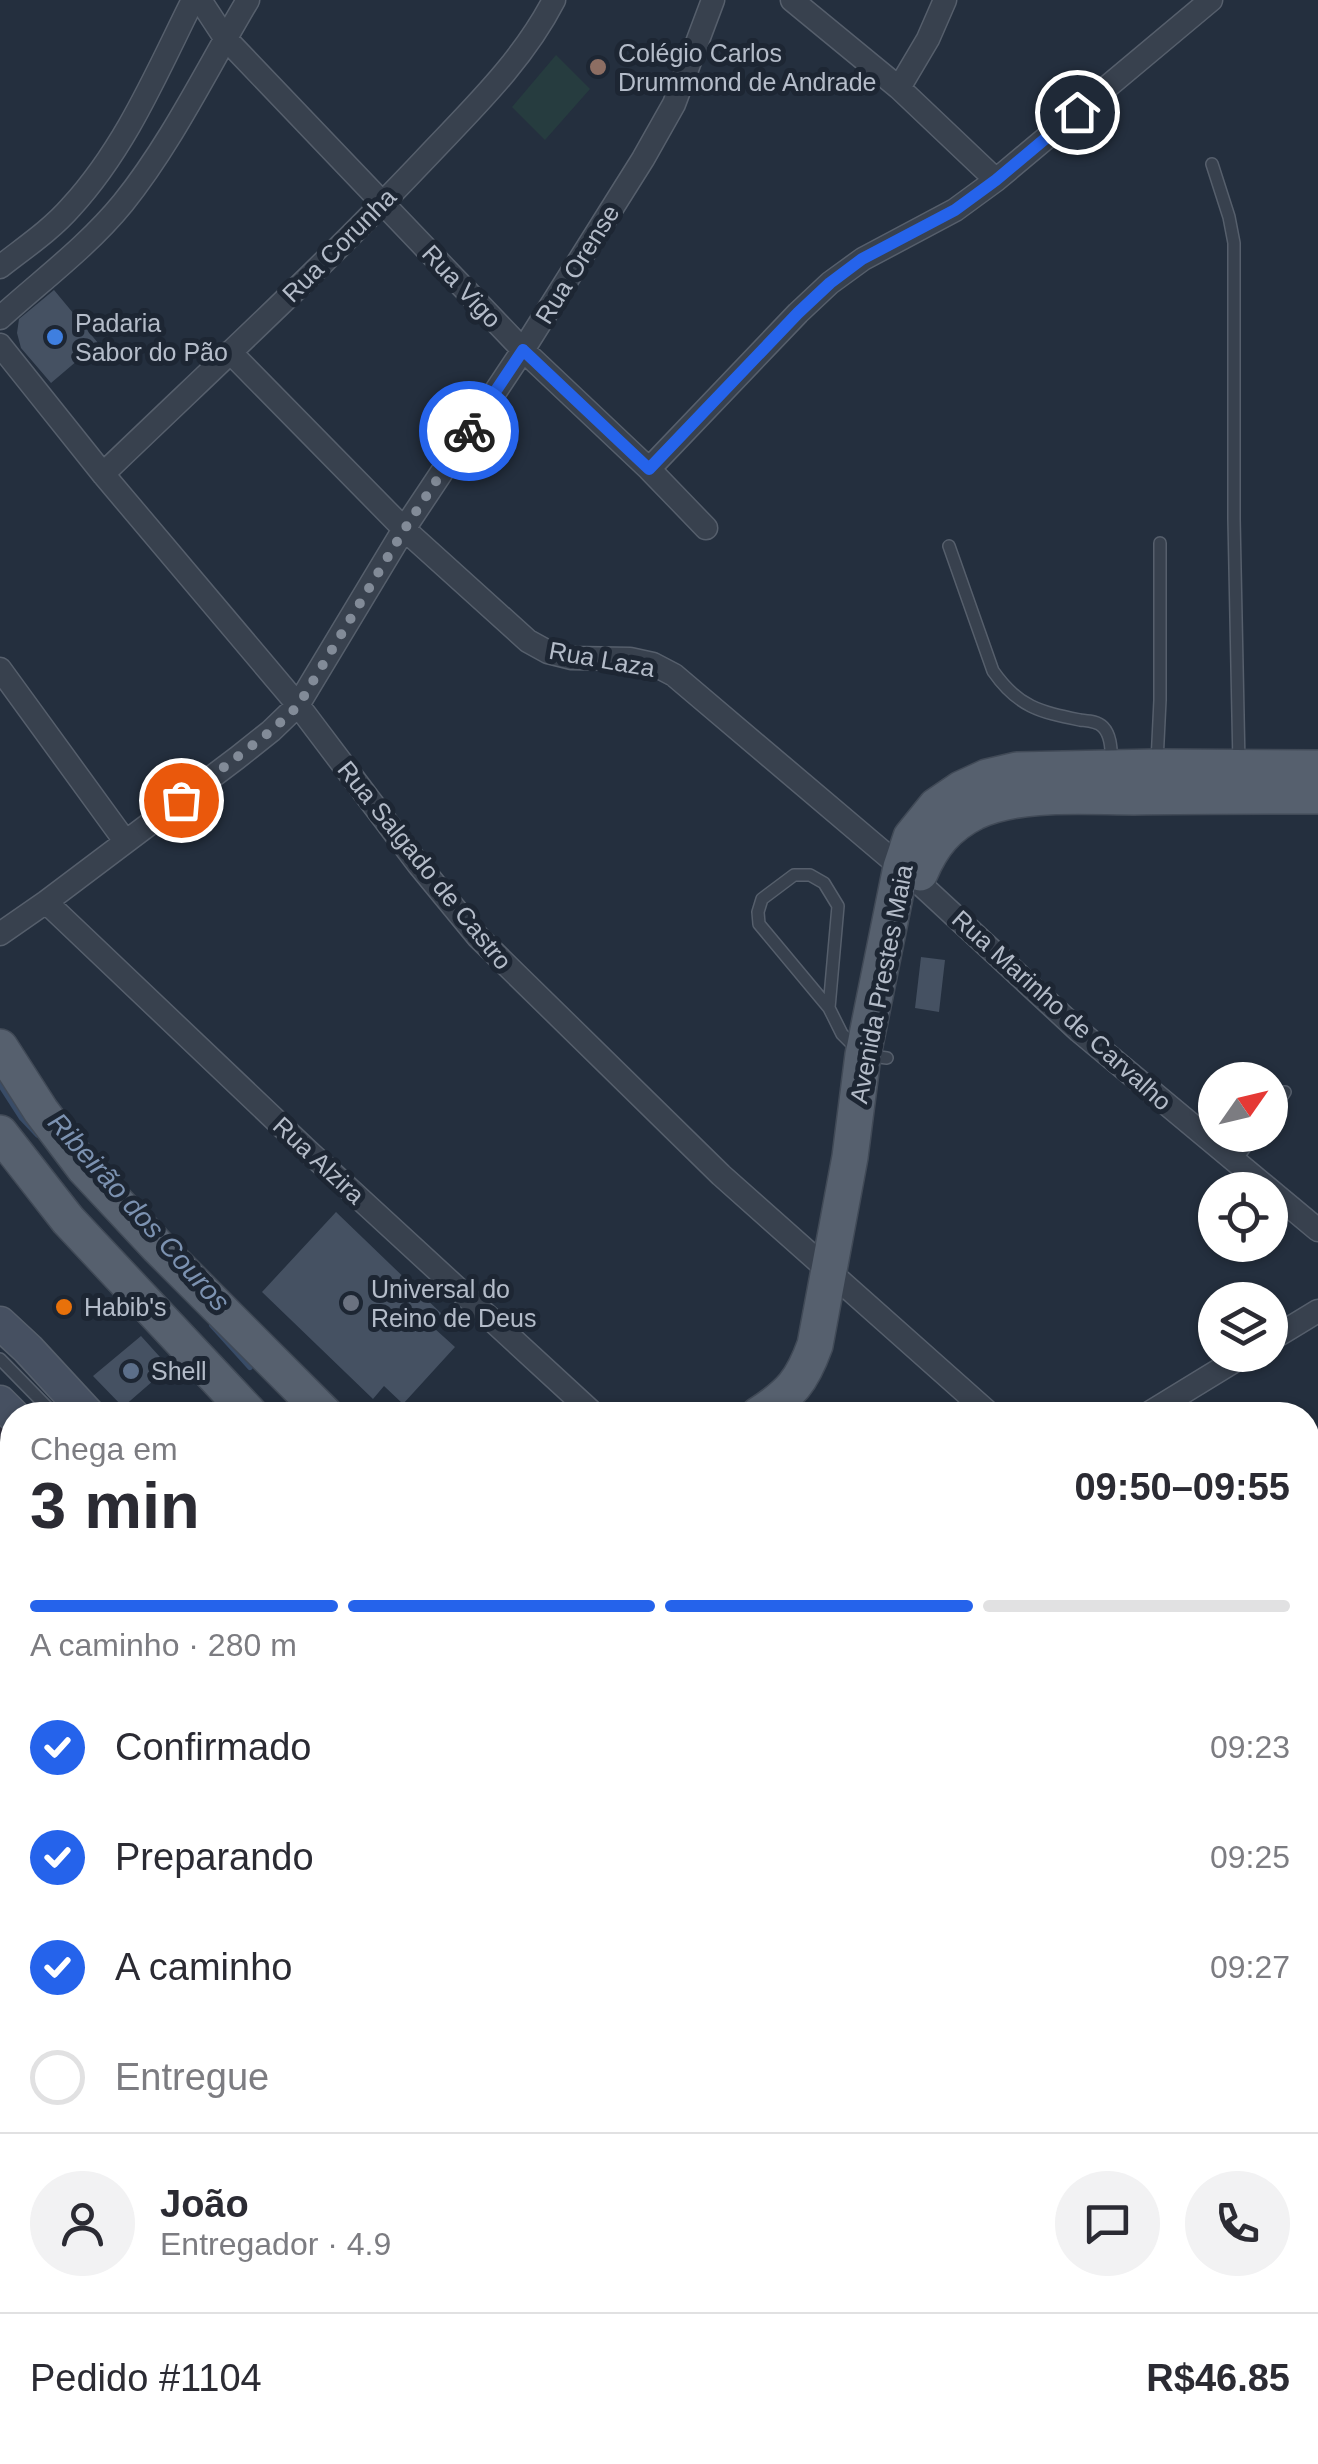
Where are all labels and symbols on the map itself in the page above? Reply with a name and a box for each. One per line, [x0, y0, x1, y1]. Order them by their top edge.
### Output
place label: Colégio Carlos Drummond de Andrade [618, 39, 876, 96]
marker: Colégio Carlos Drummond de Andrade [587, 56, 609, 78]
pin [1035, 70, 1120, 155]
street label: Rua Corunha [277, 182, 402, 307]
street label: Rua Orense [529, 199, 625, 329]
street label: Rua Vigo [417, 239, 507, 333]
place label: Padaria Sabor do Pão [75, 309, 228, 366]
marker: Padaria Sabor do Pão [44, 326, 66, 348]
courier [419, 381, 519, 481]
street label: Rua Laza [547, 636, 657, 682]
street label: Rua Salgado de Castro [332, 755, 518, 975]
pin [139, 758, 224, 843]
street label: Avenida Prestes Maia [844, 862, 918, 1106]
street label: Rua Marinho de Carvalho [947, 904, 1177, 1116]
north arrow [1198, 1062, 1288, 1152]
water label: Ribeirão dos Couros [42, 1107, 236, 1317]
street label: Rua Alzira [268, 1111, 370, 1209]
place label: Universal do Reino de Deus [371, 1275, 536, 1332]
marker: Universal do Reino de Deus [340, 1292, 362, 1314]
place label: Habib's [84, 1293, 167, 1321]
marker: Habib's [53, 1296, 75, 1318]
place label: Shell [151, 1357, 207, 1385]
marker: Shell [120, 1360, 142, 1382]

